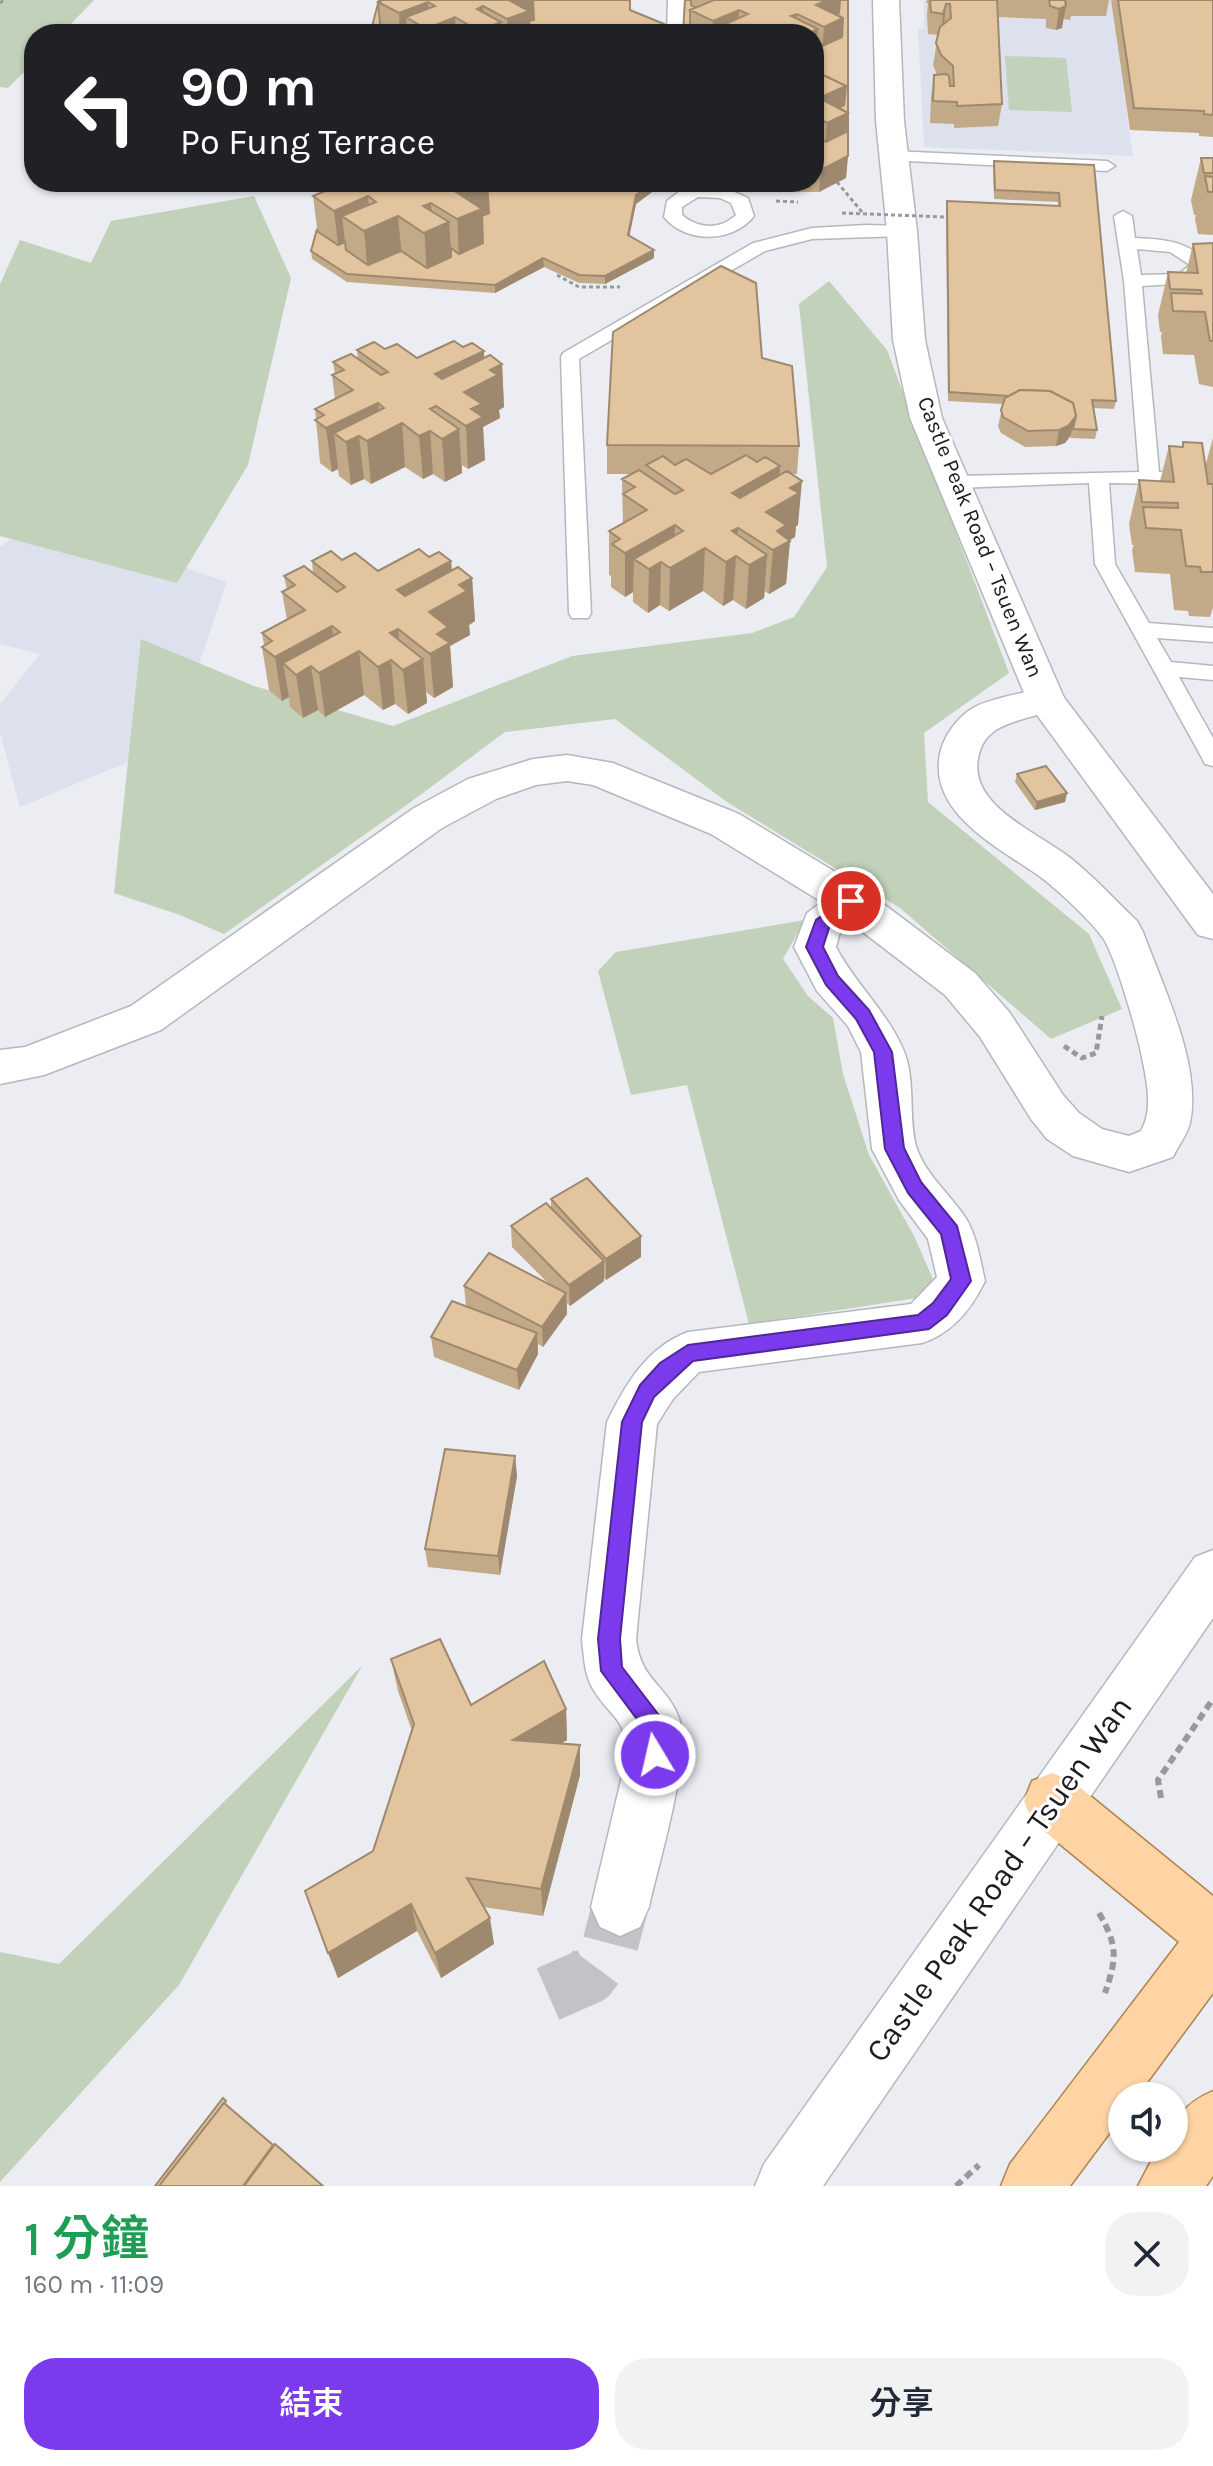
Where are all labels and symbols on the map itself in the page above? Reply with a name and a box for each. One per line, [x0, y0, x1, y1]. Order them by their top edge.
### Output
street label: Castle Peak Road – Tsuen Wan [912, 393, 1048, 681]
pin [817, 867, 885, 935]
street label: Castle Peak Road – Tsuen Wan [858, 1689, 1140, 2069]
position arrow [613, 1713, 697, 1797]

